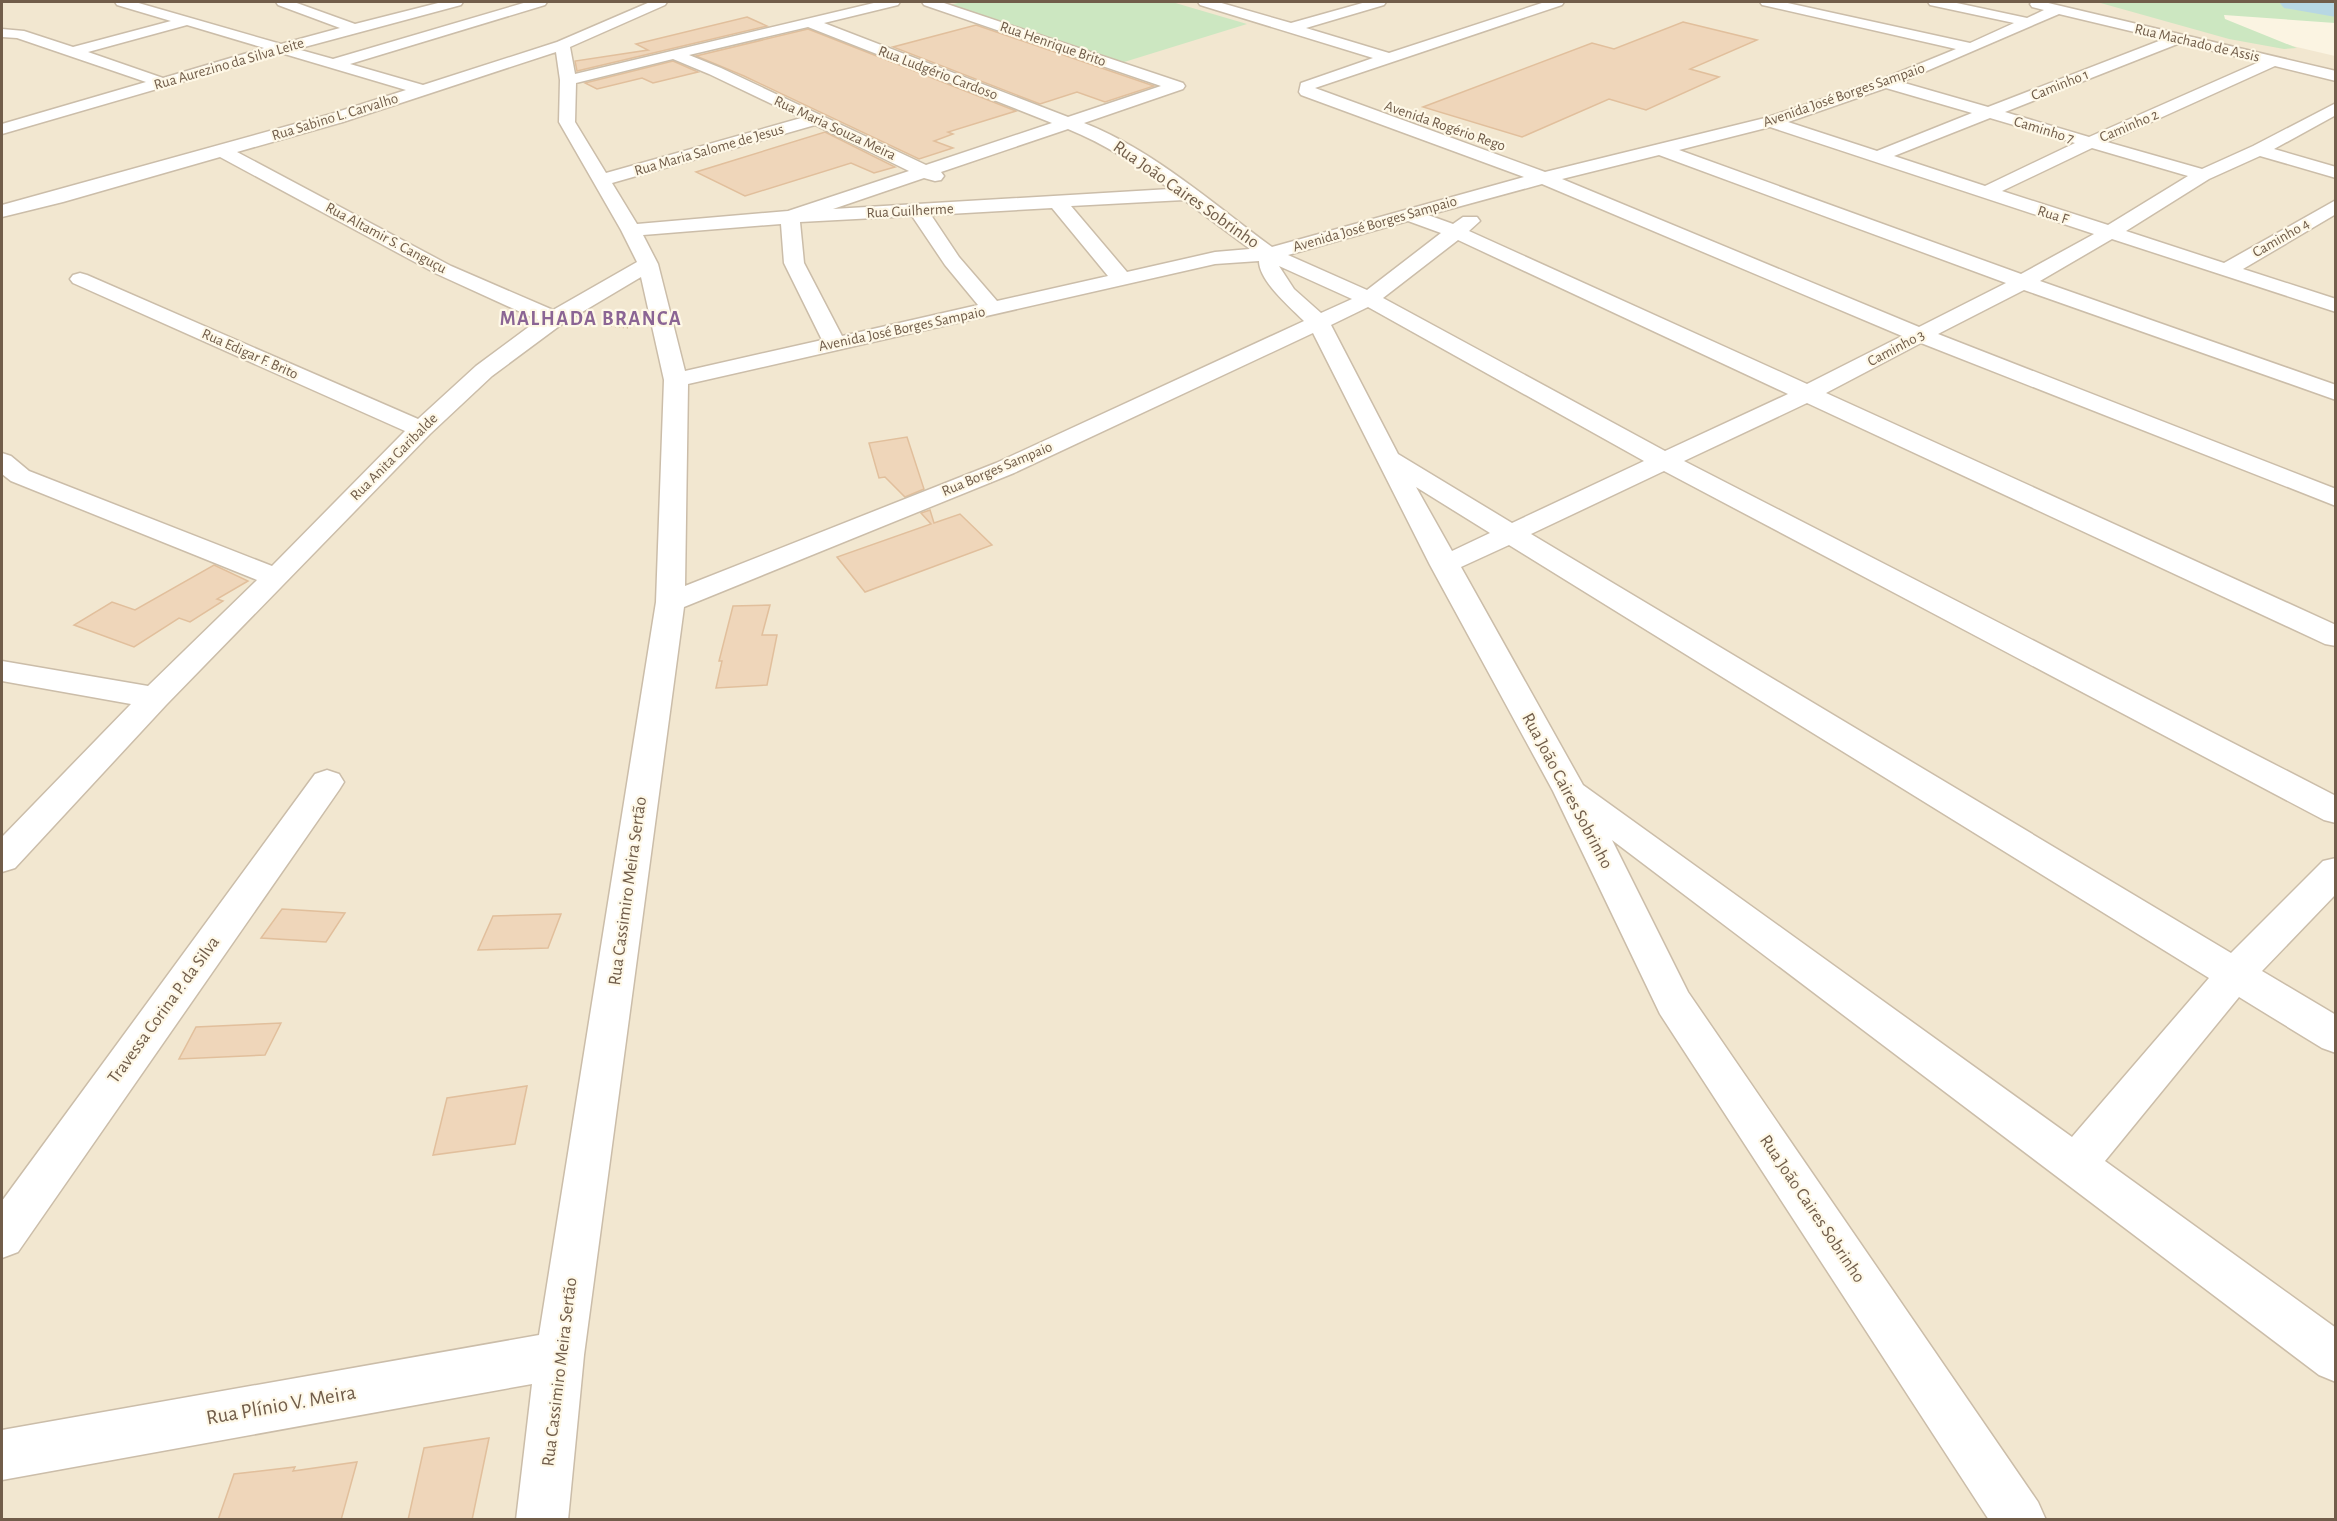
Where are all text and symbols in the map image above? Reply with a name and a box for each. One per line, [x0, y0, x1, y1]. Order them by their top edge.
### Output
street label: Rua Henrique Brito [998, 19, 1108, 69]
street label: Rua Machado de Assis [2133, 21, 2261, 65]
street label: Rua Aurezino da Silva Leite [152, 35, 306, 93]
street label: Rua Ludgério Cardoso [876, 43, 1000, 103]
street label: Avenida José Borges Sampaio [1761, 60, 1927, 130]
street label: Caminho 1 [2029, 67, 2091, 103]
street label: Rua Sabino L. Carvalho [270, 91, 400, 143]
street label: Rua Maria Souza Meira [772, 93, 898, 163]
street label: Avenida Rogério Rego [1383, 98, 1507, 154]
street label: Caminho 2 [2097, 107, 2161, 145]
street label: Caminho 7 [2012, 114, 2076, 146]
street label: Rua Maria Salome de Jesus [633, 121, 785, 179]
street label: Rua João Caires Sobrinho [1110, 138, 1262, 252]
street label: Avenida José Borges Sampaio [1291, 193, 1459, 255]
street label: Rua Altamir S. Canguçu [323, 200, 449, 276]
street label: Rua Guilherme [866, 201, 954, 221]
street label: Rua F [2036, 203, 2071, 227]
street label: Caminho 4 [2250, 216, 2312, 260]
street label: Avenida José Borges Sampaio [817, 304, 987, 354]
district label: MALHADA BRANCA [500, 309, 682, 329]
street label: Rua Edigar F. Brito [200, 326, 300, 382]
street label: Caminho 3 [1865, 327, 1927, 369]
street label: Rua Anita Garibalde [348, 411, 440, 503]
street label: Rua Borges Sampaio [940, 439, 1054, 499]
street label: Rua João Caires Sobrinho [1518, 710, 1616, 872]
street label: Rua Cassimiro Meira Sertão [606, 795, 650, 987]
street label: Travessa Corina P. da Silva [105, 933, 223, 1087]
street label: Rua João Caires Sobrinho [1756, 1132, 1868, 1286]
street label: Rua Cassimiro Meira Sertão [539, 1276, 581, 1468]
street label: Rua Plínio V. Meira [205, 1381, 358, 1428]

